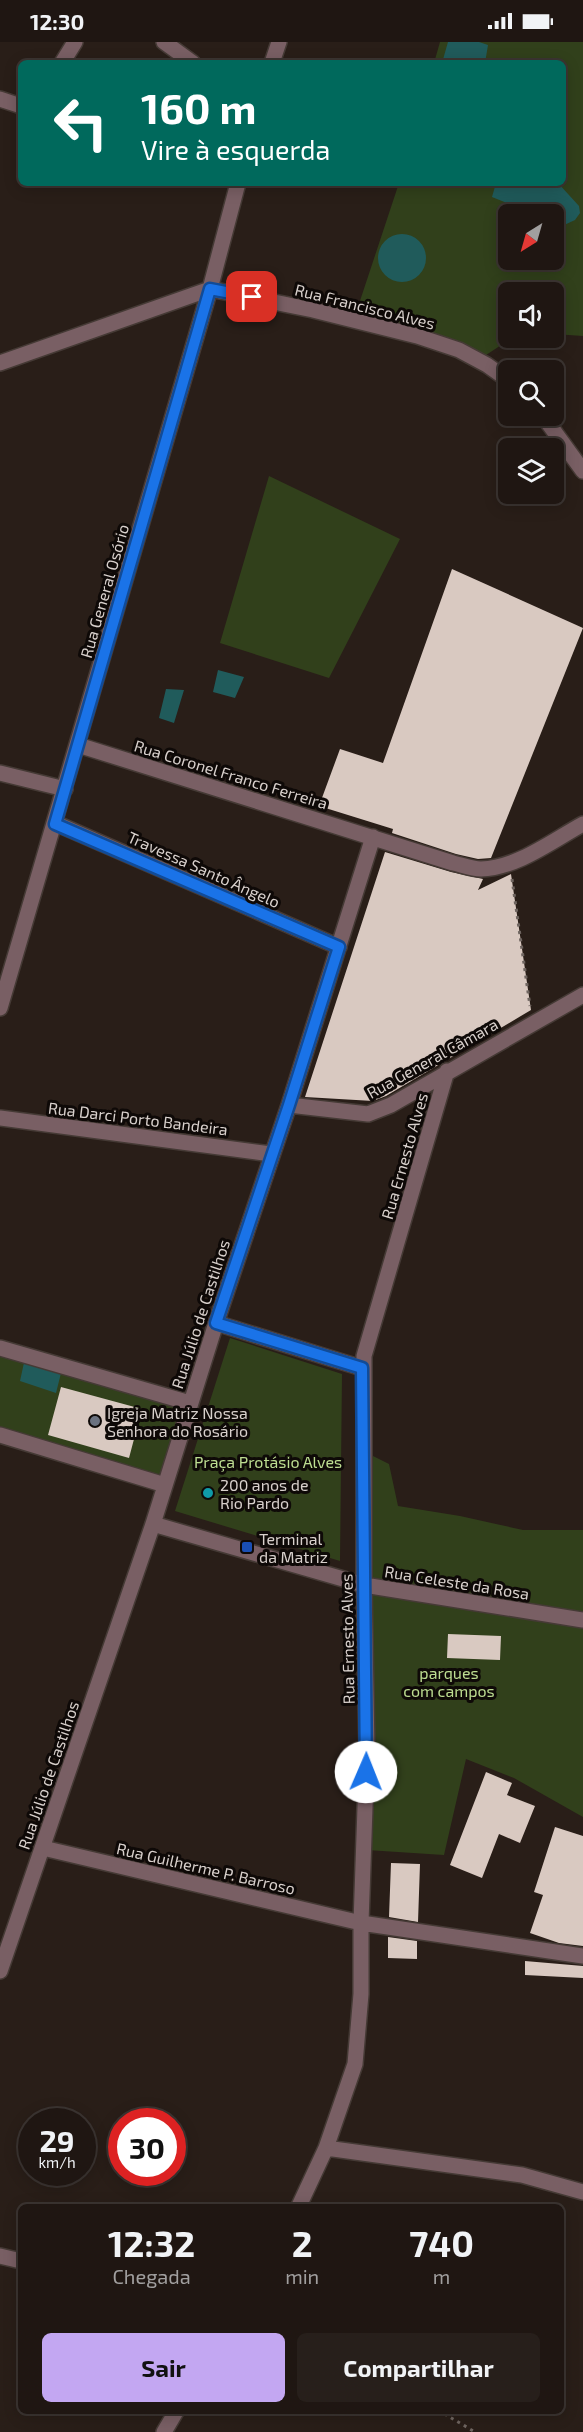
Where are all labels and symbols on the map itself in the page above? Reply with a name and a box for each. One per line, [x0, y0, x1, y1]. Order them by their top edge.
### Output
north arrow [498, 204, 564, 270]
pin [226, 271, 277, 322]
street label: Rua Francisco Alves [293, 279, 437, 333]
street label: Rua General Osório [76, 522, 132, 660]
street label: Rua Coronel Franco Ferreira [132, 735, 330, 813]
street label: Travessa Santo Ângelo [125, 827, 283, 911]
street label: Rua General Câmara [363, 1014, 501, 1102]
street label: Rua Ernesto Alves [377, 1091, 431, 1221]
street label: Rua Darci Porto Bandeira [47, 1098, 229, 1138]
street label: Rua Júlio de Castilhos [167, 1237, 233, 1391]
place label: Igreja Matriz Nossa Senhora do Rosário [107, 1403, 248, 1440]
marker: Igreja Matriz Nossa Senhora do Rosário [88, 1414, 102, 1428]
park label: Praça Protásio Alves [194, 1452, 342, 1472]
place label: 200 anos de Rio Pardo [220, 1475, 308, 1512]
marker: 200 anos de Rio Pardo [201, 1486, 215, 1500]
place label: Terminal da Matriz [259, 1529, 328, 1566]
marker: Terminal da Matriz [240, 1540, 254, 1554]
street label: Rua Celeste da Rosa [383, 1561, 531, 1603]
street label: Rua Ernesto Alves [336, 1574, 358, 1704]
park label: parques com campos [403, 1663, 495, 1700]
street label: Rua Júlio de Castilhos [14, 1698, 82, 1852]
position arrow [334, 1740, 398, 1804]
street label: Rua Guilherme P. Barroso [115, 1838, 297, 1898]
speed limit sign: 30 [108, 2108, 186, 2186]

